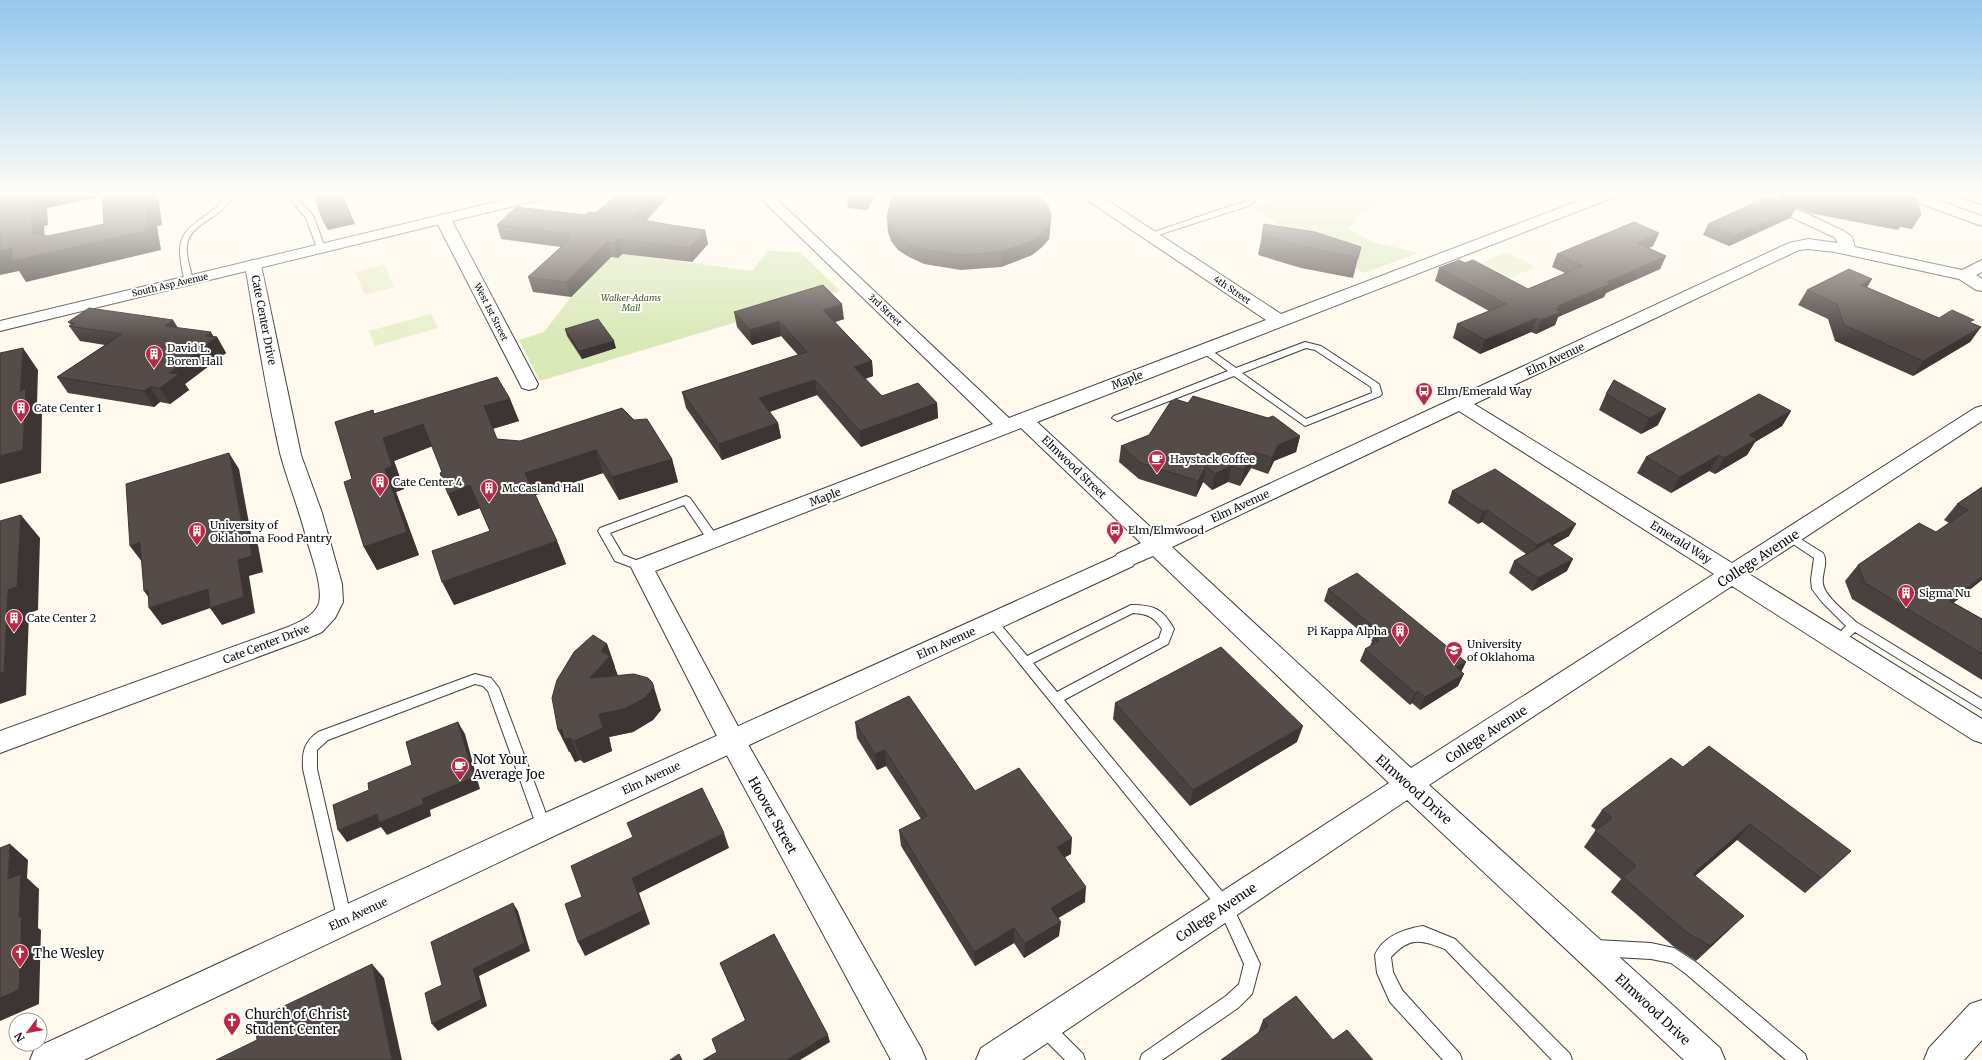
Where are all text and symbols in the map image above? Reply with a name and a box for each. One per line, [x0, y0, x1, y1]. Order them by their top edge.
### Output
street label: South Asp Avenue [131, 270, 209, 299]
street label: 4th Street [1212, 273, 1253, 306]
street label: Cate Center Drive [248, 274, 280, 366]
street label: West 1st Street [472, 280, 511, 343]
street label: 3rd Street [866, 291, 905, 328]
park label: Walker-Adams Mall [601, 292, 661, 313]
street label: Elm Avenue [1524, 339, 1587, 379]
place label: David L. Boren Hall [167, 341, 223, 368]
building icon: David L. Boren Hall [144, 344, 164, 369]
street label: Maple [1109, 368, 1145, 392]
bus stop icon: Elm/Emerald Way [1414, 381, 1434, 406]
place label: Elm/Emerald Way [1437, 384, 1533, 398]
building icon: Cate Center 1 [11, 398, 31, 423]
place label: Cate Center 1 [34, 401, 102, 415]
street label: Elmwood Street [1039, 433, 1110, 502]
cafe icon: Haystack Coffee [1147, 449, 1167, 474]
place label: Haystack Coffee [1170, 452, 1255, 466]
building icon: Cate Center 4 [370, 472, 390, 497]
place label: Cate Center 4 [393, 475, 463, 489]
building icon: McCasland Hall [479, 478, 499, 503]
place label: McCasland Hall [502, 481, 585, 495]
street label: Maple [807, 485, 843, 509]
street label: Elm Avenue [1209, 486, 1272, 526]
place label: University of Oklahoma Food Pantry [210, 518, 333, 545]
street label: Emerald Way [1648, 518, 1715, 567]
bus stop icon: Elm/Elmwood [1105, 520, 1125, 545]
building icon: University of Oklahoma Food Pantry [187, 521, 207, 546]
place label: Elm/Elmwood [1128, 523, 1204, 537]
street label: College Avenue [1714, 526, 1802, 591]
building icon: Sigma Nu [1896, 583, 1916, 608]
place label: Sigma Nu [1919, 586, 1970, 600]
building icon: Cate Center 2 [4, 608, 24, 633]
place label: Cate Center 2 [27, 611, 96, 625]
street label: Cate Center Drive [221, 621, 311, 667]
building icon: Pi Kappa Alpha [1390, 621, 1410, 646]
street label: Elm Avenue [915, 624, 978, 662]
place label: Pi Kappa Alpha [1307, 624, 1387, 638]
place label: University of Oklahoma [1467, 637, 1535, 664]
school or university icon: University of Oklahoma [1444, 640, 1464, 665]
street label: College Avenue [1442, 702, 1530, 767]
place label: Not Your Average Joe [472, 751, 545, 783]
street label: Elmwood Drive [1372, 751, 1455, 828]
cafe icon: Not Your Average Joe [450, 756, 470, 781]
street label: Elm Avenue [620, 758, 683, 798]
street label: Hoover Street [744, 774, 801, 857]
street label: College Avenue [1173, 879, 1260, 946]
street label: Elm Avenue [327, 894, 390, 934]
church icon: The Wesley [10, 943, 30, 968]
place label: The Wesley [33, 945, 105, 962]
street label: Elmwood Drive [1612, 970, 1694, 1049]
place label: Church of Christ Student Center [245, 1006, 347, 1038]
church icon: Church of Christ Student Center [222, 1011, 242, 1036]
north arrow [8, 1012, 48, 1052]
text: N [11, 1030, 28, 1045]

